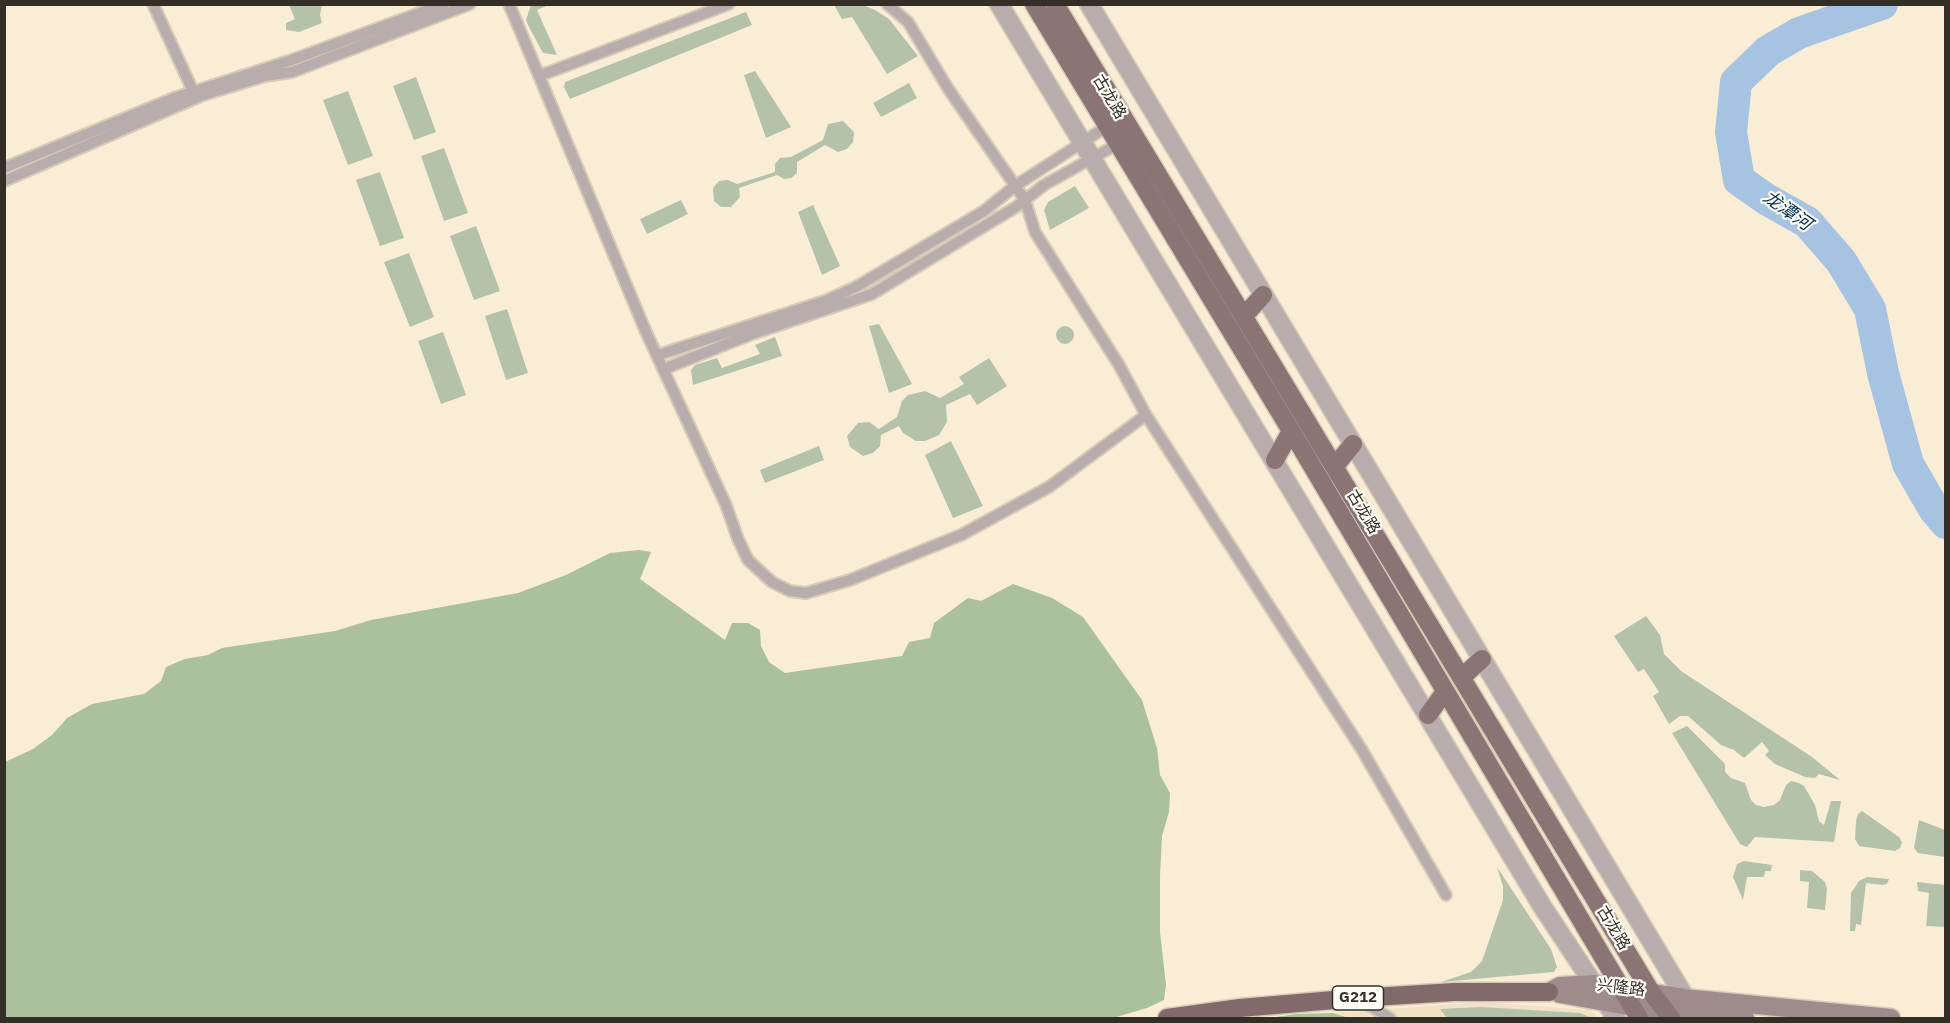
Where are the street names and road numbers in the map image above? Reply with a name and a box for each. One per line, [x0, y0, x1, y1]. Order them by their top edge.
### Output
street label: 古龙路 [1088, 71, 1130, 123]
street label: 古龙路 [1342, 486, 1384, 538]
street label: 古龙路 [1592, 902, 1634, 954]
street label: 兴隆路 [1596, 976, 1646, 1000]
road number: G212 [1332, 986, 1384, 1010]

